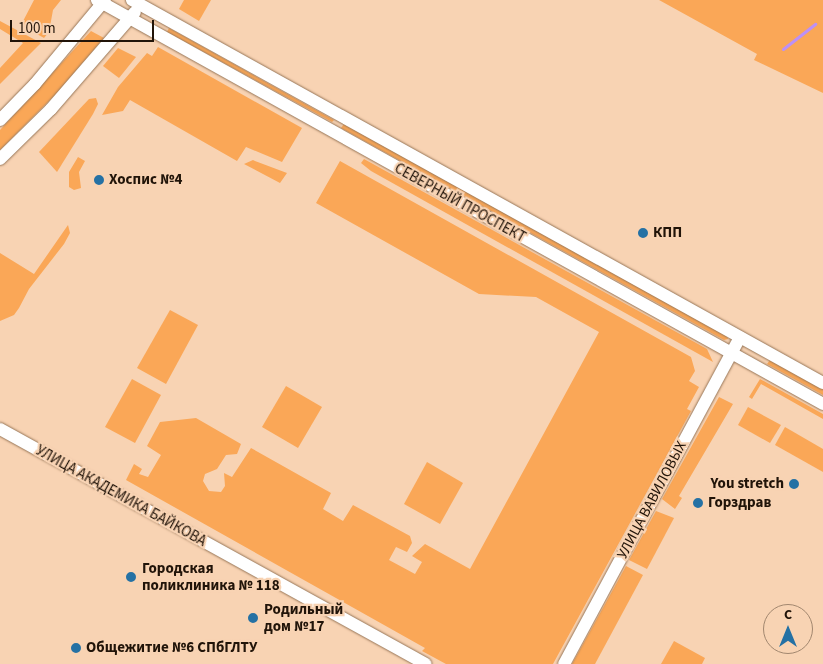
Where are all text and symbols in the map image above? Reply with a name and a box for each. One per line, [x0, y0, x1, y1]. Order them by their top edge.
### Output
scale bar [12, 10, 156, 42]
text: 100 m [18, 18, 56, 39]
street label: СЕВЕРНЫЙ ПРОСПЕКТ [391, 159, 529, 247]
place label: Хоспис №4 [109, 171, 182, 189]
marker: Хоспис №4 [93, 174, 105, 186]
place label: КПП [653, 224, 682, 242]
marker: КПП [637, 227, 649, 239]
street label: УЛИЦА ВАВИЛОВЫХ [613, 438, 691, 562]
street label: УЛИЦА АКАДЕМИКА БАЙКОВА [33, 442, 209, 550]
place label: You stretch [711, 475, 784, 493]
marker: You stretch [788, 478, 800, 490]
place label: Горздрав [708, 494, 771, 512]
marker: Горздрав [692, 497, 704, 509]
place label: Городская поликлиника № 118 [142, 559, 280, 594]
marker: Городская поликлиника № 118 [124, 570, 138, 584]
place label: Родильный дом №17 [264, 600, 343, 635]
north arrow [763, 604, 813, 654]
text: С [784, 605, 792, 625]
marker: Родильный дом №17 [246, 611, 260, 625]
place label: Общежитие №6 СПбГЛТУ [86, 639, 257, 657]
marker: Общежитие №6 СПбГЛТУ [70, 642, 82, 654]

